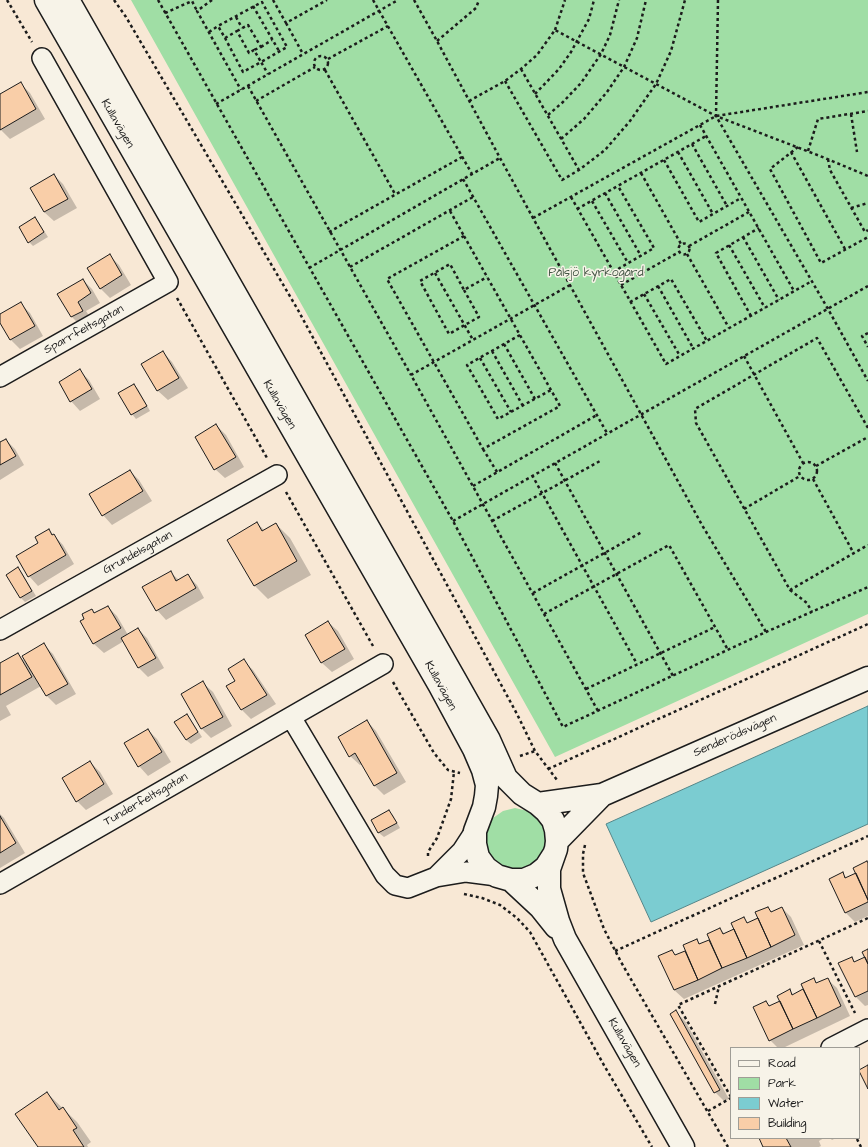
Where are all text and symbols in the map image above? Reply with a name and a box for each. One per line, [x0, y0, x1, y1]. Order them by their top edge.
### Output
street label: Kullavägen [97, 97, 137, 151]
park label: Pålsjö kyrkogård [548, 266, 644, 280]
street label: Sparrfeltsgatan [41, 302, 127, 358]
street label: Kullavägen [259, 378, 299, 432]
street label: Grundelsgatan [101, 528, 175, 578]
street label: Kullavägen [421, 659, 459, 713]
street label: Senderödsvägen [691, 711, 779, 761]
street label: Tunderfeltsgatan [101, 770, 191, 830]
street label: Kullavägen [604, 1016, 644, 1070]
legend [730, 1047, 860, 1139]
text: Road [768, 1055, 796, 1072]
text: Park [768, 1075, 796, 1092]
text: Water [768, 1095, 803, 1112]
text: Building [768, 1115, 806, 1132]

